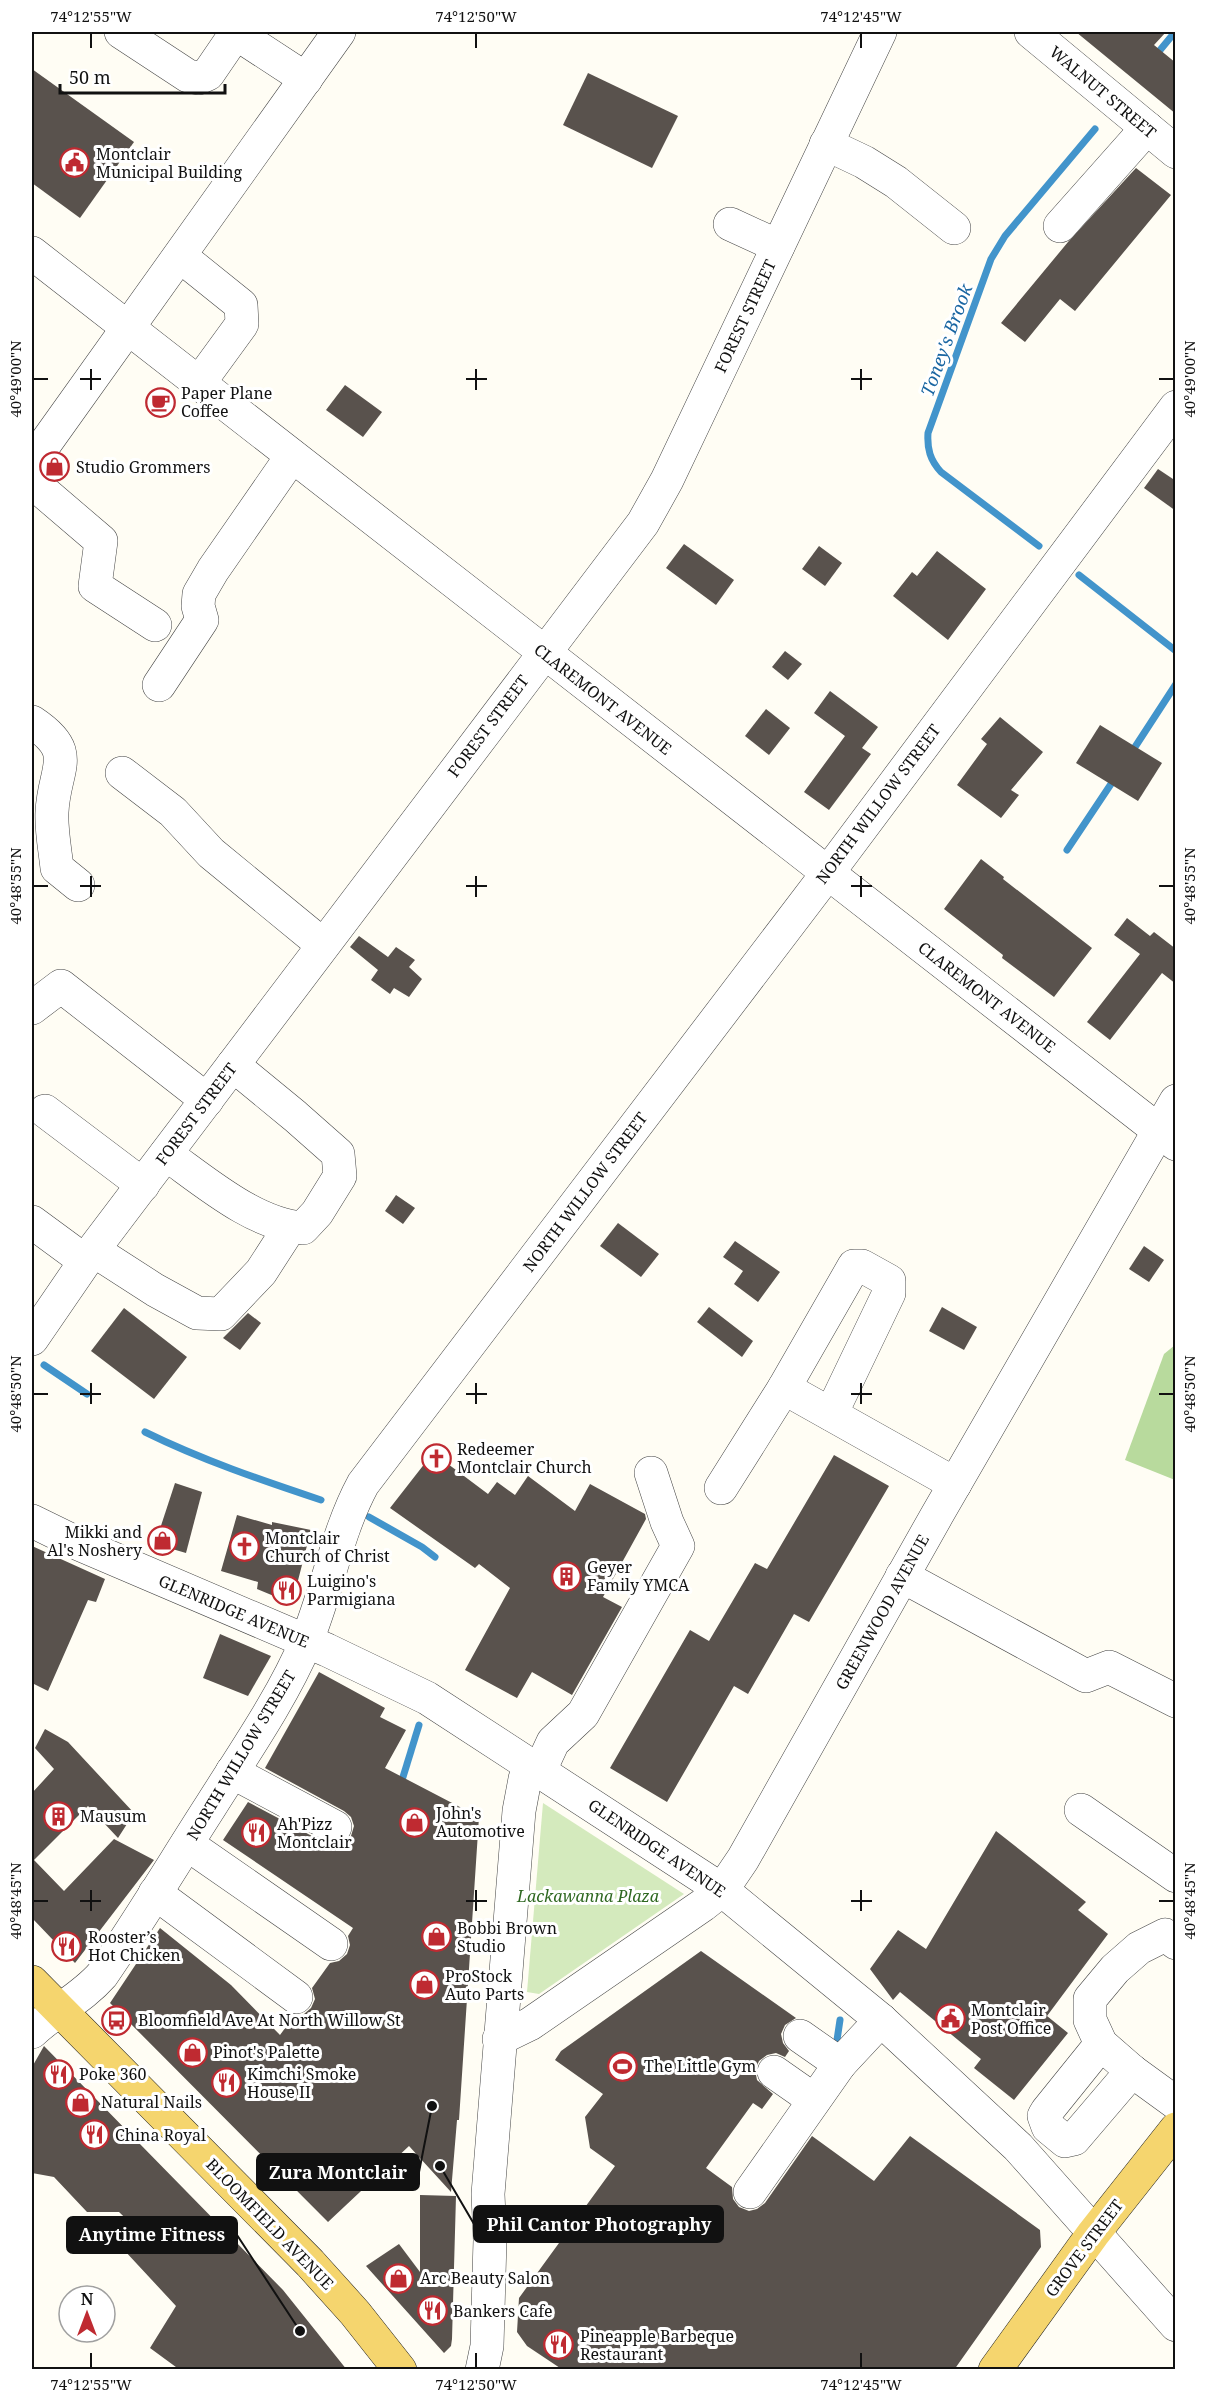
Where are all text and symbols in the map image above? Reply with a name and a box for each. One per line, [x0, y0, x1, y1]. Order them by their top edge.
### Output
text: 74°12'55"W [50, 6, 132, 26]
text: 74°12'50"W [435, 6, 517, 26]
text: 74°12'45"W [820, 6, 902, 26]
street label: WALNUT STREET [1045, 41, 1161, 143]
scale bar [60, 57, 225, 95]
text: 50 m [69, 65, 111, 89]
place label: Montclair Municipal Building [96, 143, 243, 183]
public building icon: Montclair Municipal Building [59, 147, 91, 179]
street label: FOREST STREET [709, 256, 781, 376]
water label: Toney's Brook [915, 280, 978, 399]
text: 40°49'00"N [5, 340, 25, 418]
text: 40°49'00"N [1179, 340, 1199, 418]
place label: Paper Plane Coffee [181, 382, 272, 422]
cafe icon: Paper Plane Coffee [144, 386, 176, 418]
shop icon: Studio Grommers [39, 451, 71, 483]
place label: Studio Grommers [76, 456, 211, 478]
street label: CLAREMONT AVENUE [530, 638, 676, 760]
street label: FOREST STREET [442, 670, 534, 782]
street label: NORTH WILLOW STREET [811, 720, 945, 888]
text: 40°48'55"N [5, 847, 25, 925]
text: 40°48'55"N [1179, 847, 1199, 925]
street label: CLAREMONT AVENUE [914, 936, 1060, 1058]
street label: FOREST STREET [150, 1058, 242, 1170]
street label: NORTH WILLOW STREET [518, 1108, 652, 1276]
text: 40°48'50"N [5, 1355, 25, 1433]
text: 40°48'50"N [1179, 1355, 1199, 1433]
place label: Redeemer Montclair Church [457, 1438, 592, 1478]
church icon: Redeemer Montclair Church [420, 1442, 452, 1474]
place label: Mikki and Al's Noshery [47, 1521, 143, 1561]
shop icon: Mikki and Al's Noshery [147, 1525, 179, 1557]
place label: Montclair Church of Christ [265, 1527, 390, 1567]
street label: GREENWOOD AVENUE [830, 1530, 934, 1694]
church icon: Montclair Church of Christ [228, 1531, 260, 1563]
place label: Geyer Family YMCA [587, 1556, 690, 1596]
building icon: Geyer Family YMCA [550, 1560, 582, 1592]
street label: GLENRIDGE AVENUE [155, 1569, 313, 1653]
place label: Luigino's Parmigiana [307, 1570, 396, 1610]
restaurant icon: Luigino's Parmigiana [270, 1574, 302, 1606]
street label: NORTH WILLOW STREET [182, 1666, 301, 1844]
street label: GLENRIDGE AVENUE [584, 1794, 730, 1902]
building icon: Mausum [43, 1800, 75, 1832]
place label: John's Automotive [435, 1802, 525, 1842]
place label: Mausum [80, 1805, 147, 1827]
shop icon: John's Automotive [399, 1806, 431, 1838]
place label: Ah'Pizz Montclair [277, 1813, 352, 1853]
restaurant icon: Ah'Pizz Montclair [240, 1817, 272, 1849]
text: 40°48'45"N [5, 1862, 25, 1940]
text: 40°48'45"N [1179, 1862, 1199, 1940]
park label: Lackawanna Plaza [516, 1885, 660, 1907]
place label: Bobbi Brown Studio [457, 1917, 557, 1957]
shop icon: Bobbi Brown Studio [420, 1921, 452, 1953]
place label: Rooster’s Hot Chicken [88, 1926, 181, 1966]
restaurant icon: Rooster’s Hot Chicken [51, 1930, 83, 1962]
place label: ProStock Auto Parts [445, 1965, 524, 2005]
shop icon: ProStock Auto Parts [408, 1969, 440, 2001]
place label: Montclair Post Office [971, 1999, 1051, 2039]
public building icon: Montclair Post Office [934, 2003, 966, 2035]
bus stop icon: Bloomfield Ave At North Willow St [101, 2004, 133, 2036]
place label: Bloomfield Ave At North Willow St [138, 2009, 401, 2031]
shop icon: Pinot's Palette [176, 2036, 208, 2068]
place label: Pinot's Palette [213, 2041, 320, 2063]
sports icon: The Little Gym [607, 2050, 639, 2082]
place label: The Little Gym [644, 2055, 756, 2077]
restaurant icon: Poke 360 [42, 2058, 74, 2090]
place label: Poke 360 [79, 2063, 147, 2085]
place label: Kimchi Smoke House II [247, 2063, 356, 2103]
restaurant icon: Kimchi Smoke House II [210, 2067, 242, 2099]
shop icon: Natural Nails [64, 2086, 96, 2118]
place label: Natural Nails [101, 2091, 202, 2113]
restaurant icon: China Royal [78, 2119, 110, 2151]
place label: China Royal [115, 2124, 206, 2146]
street label: BLOOMFIELD AVENUE [201, 2154, 339, 2294]
callout: Zura Montclair [257, 2154, 419, 2190]
text: Zura Montclair [269, 2160, 408, 2184]
street label: GROVE STREET [1040, 2195, 1128, 2301]
callout: Phil Cantor Photography [474, 2206, 723, 2242]
text: Phil Cantor Photography [487, 2212, 712, 2236]
callout: Anytime Fitness [67, 2217, 237, 2253]
text: Anytime Fitness [79, 2222, 226, 2246]
shop icon: Arc Beauty Salon [383, 2262, 415, 2294]
place label: Arc Beauty Salon [420, 2267, 550, 2289]
north arrow [57, 2284, 117, 2344]
text: N [81, 2288, 94, 2310]
restaurant icon: Bankers Cafe [416, 2295, 448, 2327]
place label: Bankers Cafe [453, 2300, 553, 2322]
place label: Pineapple Barbeque Restaurant [580, 2325, 734, 2365]
restaurant icon: Pineapple Barbeque Restaurant [543, 2329, 575, 2361]
text: 74°12'55"W [50, 2374, 132, 2394]
text: 74°12'50"W [435, 2374, 517, 2394]
text: 74°12'45"W [820, 2374, 902, 2394]

